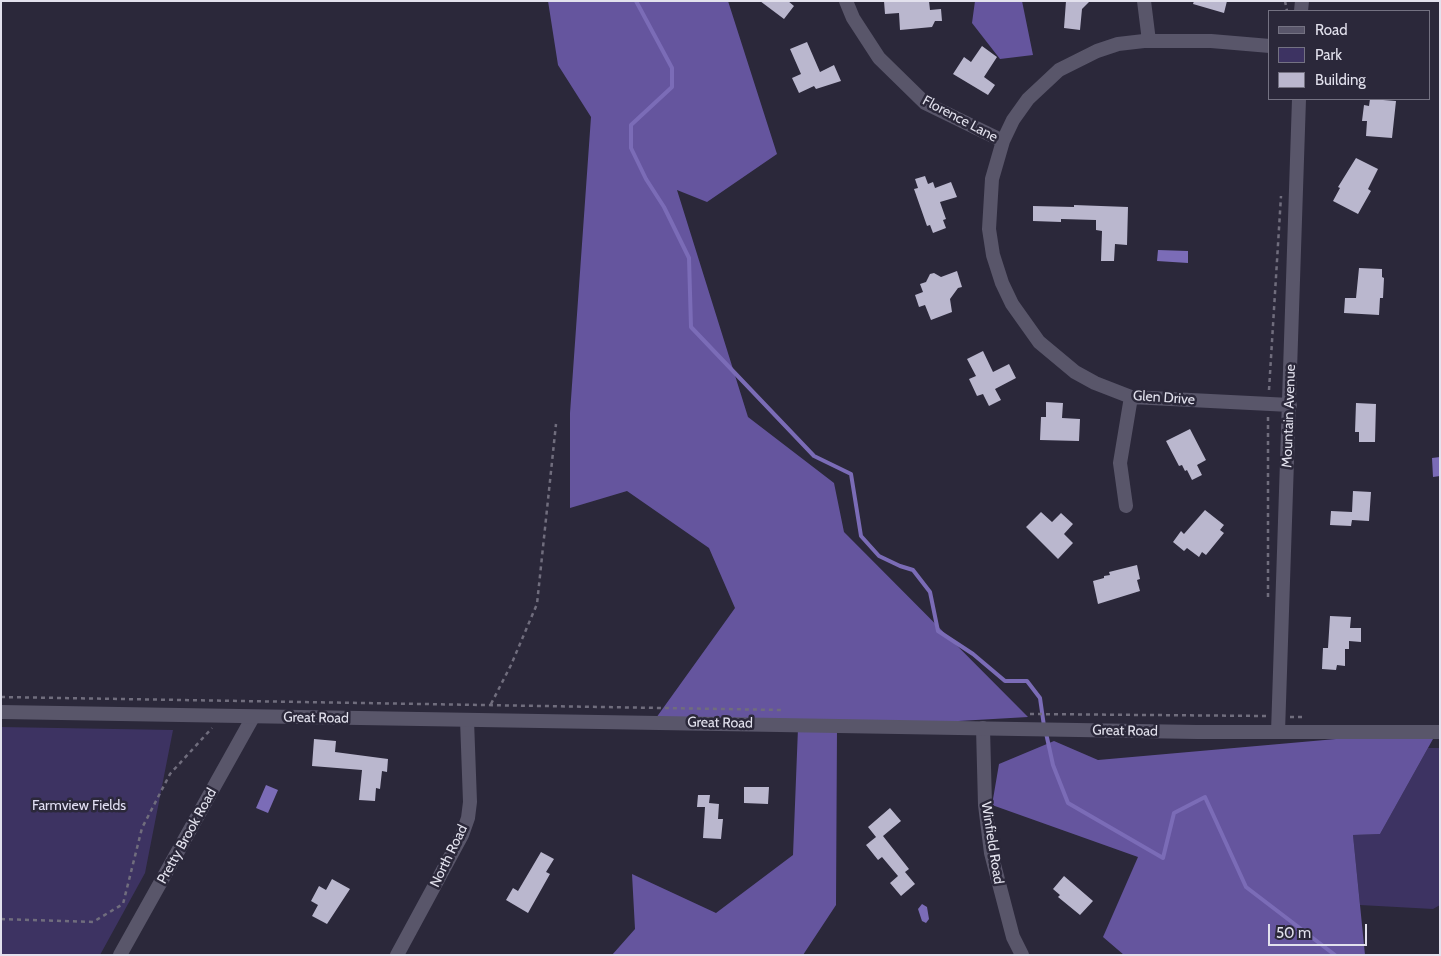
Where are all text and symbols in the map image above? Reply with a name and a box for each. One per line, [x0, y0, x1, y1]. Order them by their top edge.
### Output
legend [1268, 10, 1431, 100]
text: Road [1315, 21, 1348, 39]
text: Park [1315, 46, 1342, 64]
text: Building [1315, 71, 1366, 89]
street label: Florence Lane [920, 92, 1000, 146]
street label: Mountain Avenue [1279, 364, 1299, 468]
street label: Glen Drive [1132, 387, 1196, 409]
street label: Great Road [283, 709, 349, 727]
street label: Great Road [687, 714, 753, 732]
street label: Great Road [1092, 722, 1158, 740]
street label: Pretty Brook Road [154, 785, 220, 887]
park label: Farmview Fields [32, 798, 126, 814]
street label: Winfield Road [977, 801, 1007, 885]
street label: North Road [427, 822, 471, 890]
scale bar [1271, 914, 1370, 946]
text: 50 m [1276, 924, 1311, 942]

